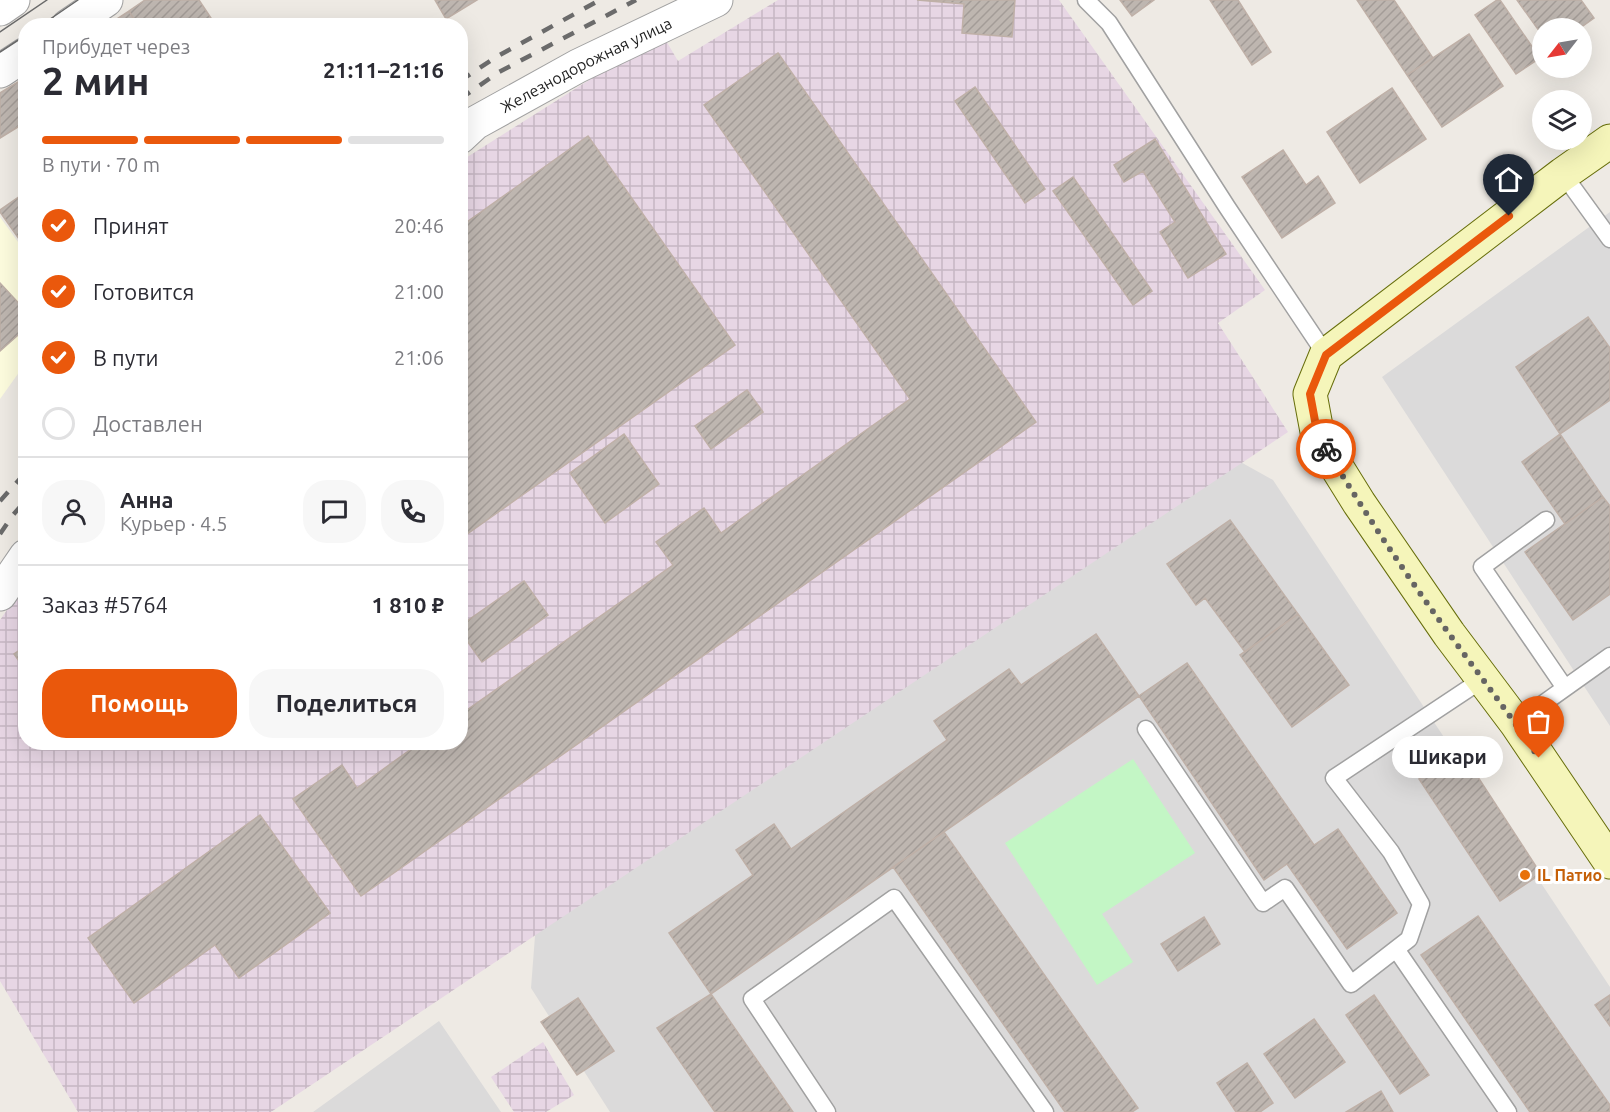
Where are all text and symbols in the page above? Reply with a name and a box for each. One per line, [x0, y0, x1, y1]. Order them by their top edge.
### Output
street label: Железнодорожная улица [497, 14, 675, 116]
north arrow [1532, 18, 1592, 78]
map controls [1532, 18, 1592, 150]
text: Прибудет через [42, 35, 190, 58]
text: 21:11–21:16 [323, 57, 444, 82]
text: 2 мин [42, 59, 150, 102]
button: layers [1532, 90, 1592, 150]
text: В пути · 70 m [42, 153, 160, 176]
pin [1483, 154, 1534, 216]
icon: home [1492, 163, 1525, 196]
icon: check [42, 209, 75, 242]
text: Принят [93, 213, 169, 238]
text: 20:46 [394, 214, 444, 237]
icon: check [42, 275, 75, 308]
text: Готовится [93, 279, 194, 304]
text: 21:00 [394, 280, 444, 303]
icon: check [42, 341, 75, 374]
text: В пути [93, 345, 159, 370]
text: 21:06 [394, 346, 444, 369]
text: Доставлен [93, 411, 203, 436]
courier [1296, 419, 1356, 479]
icon: bike [1310, 433, 1343, 466]
button: person [42, 480, 105, 543]
button: chat [303, 480, 366, 543]
button: phone [381, 480, 444, 543]
text: Анна [120, 487, 173, 512]
text: Курьер · 4.5 [120, 512, 227, 535]
text: Заказ #5764 [42, 592, 168, 617]
text: 1 810 ₽ [372, 592, 444, 617]
button: Помощь [42, 669, 237, 738]
button: Поделиться [249, 669, 444, 738]
pin [1513, 696, 1564, 758]
icon: bag [1522, 705, 1555, 738]
callout: Шикари [1392, 737, 1503, 779]
text: Шикари [1408, 745, 1487, 768]
place label: IL Патио [1537, 866, 1602, 884]
marker: IL Патио [1518, 868, 1532, 882]

